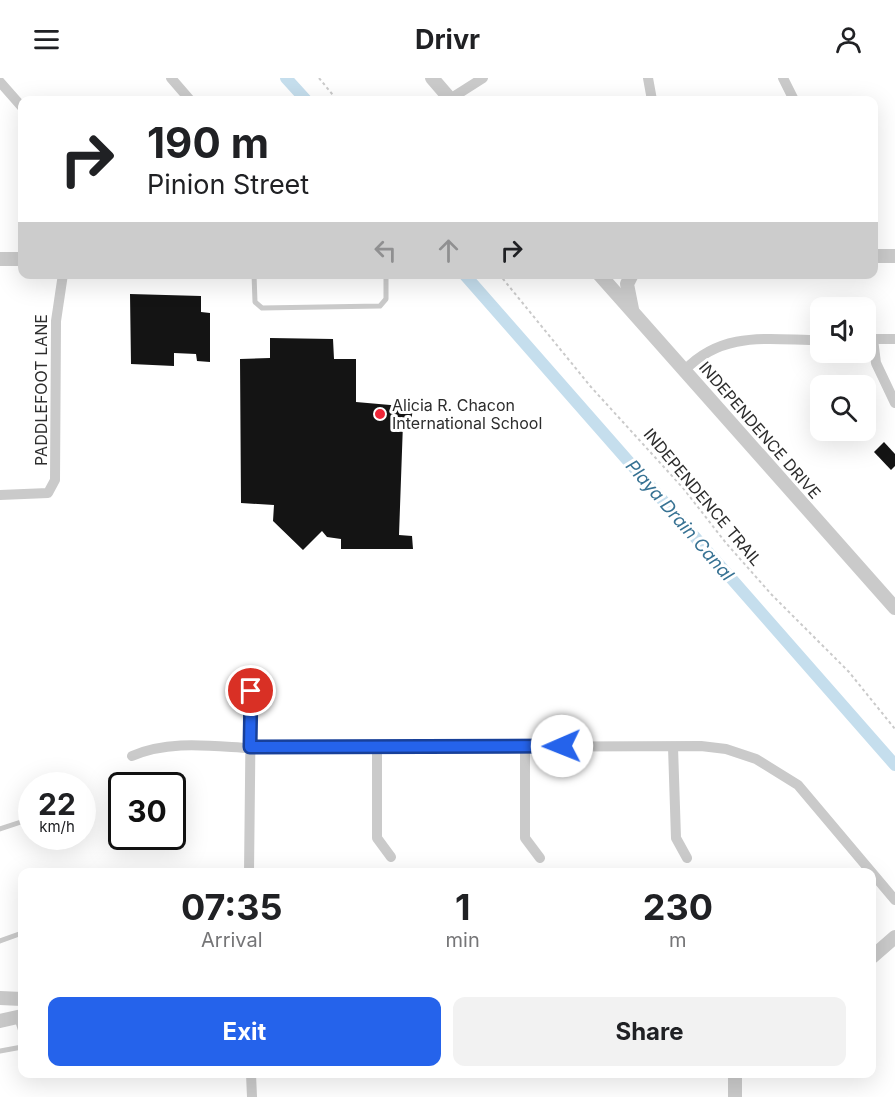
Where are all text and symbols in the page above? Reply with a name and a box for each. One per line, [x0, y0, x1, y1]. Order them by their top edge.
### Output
icon: menu [30, 23, 63, 56]
text: Drivr [415, 23, 480, 56]
icon: person [832, 23, 865, 56]
text: 190 m [147, 117, 269, 168]
icon: right [48, 120, 126, 198]
text: Pinion Street [147, 168, 309, 201]
icon: left [369, 234, 402, 267]
icon: ahead [432, 234, 465, 267]
icon: right [495, 234, 528, 267]
map controls [810, 297, 876, 441]
button: sound [810, 297, 876, 363]
street label: PADDLEFOOT LANE [31, 314, 51, 466]
street label: INDEPENDENCE DRIVE [695, 357, 825, 503]
button: search [810, 375, 876, 441]
place label: Alicia R. Chacon International School [392, 395, 542, 433]
marker: Alicia R. Chacon International School [373, 407, 387, 421]
street label: INDEPENDENCE TRAIL [640, 424, 766, 570]
water label: Playa Drain Canal [622, 455, 739, 585]
pin [225, 665, 276, 716]
icon: arrive [234, 674, 267, 707]
position arrow [530, 714, 594, 778]
speed limit sign: 30 [108, 772, 186, 850]
text: 22 [38, 786, 76, 822]
text: km/h [39, 817, 75, 836]
text: 07:35 [181, 885, 283, 929]
text: 1 [455, 885, 470, 929]
text: 230 [643, 885, 713, 929]
text: Arrival [201, 928, 263, 952]
text: min [446, 928, 480, 952]
text: m [669, 928, 687, 952]
button: Exit [48, 997, 441, 1066]
button: Share [453, 997, 846, 1066]

